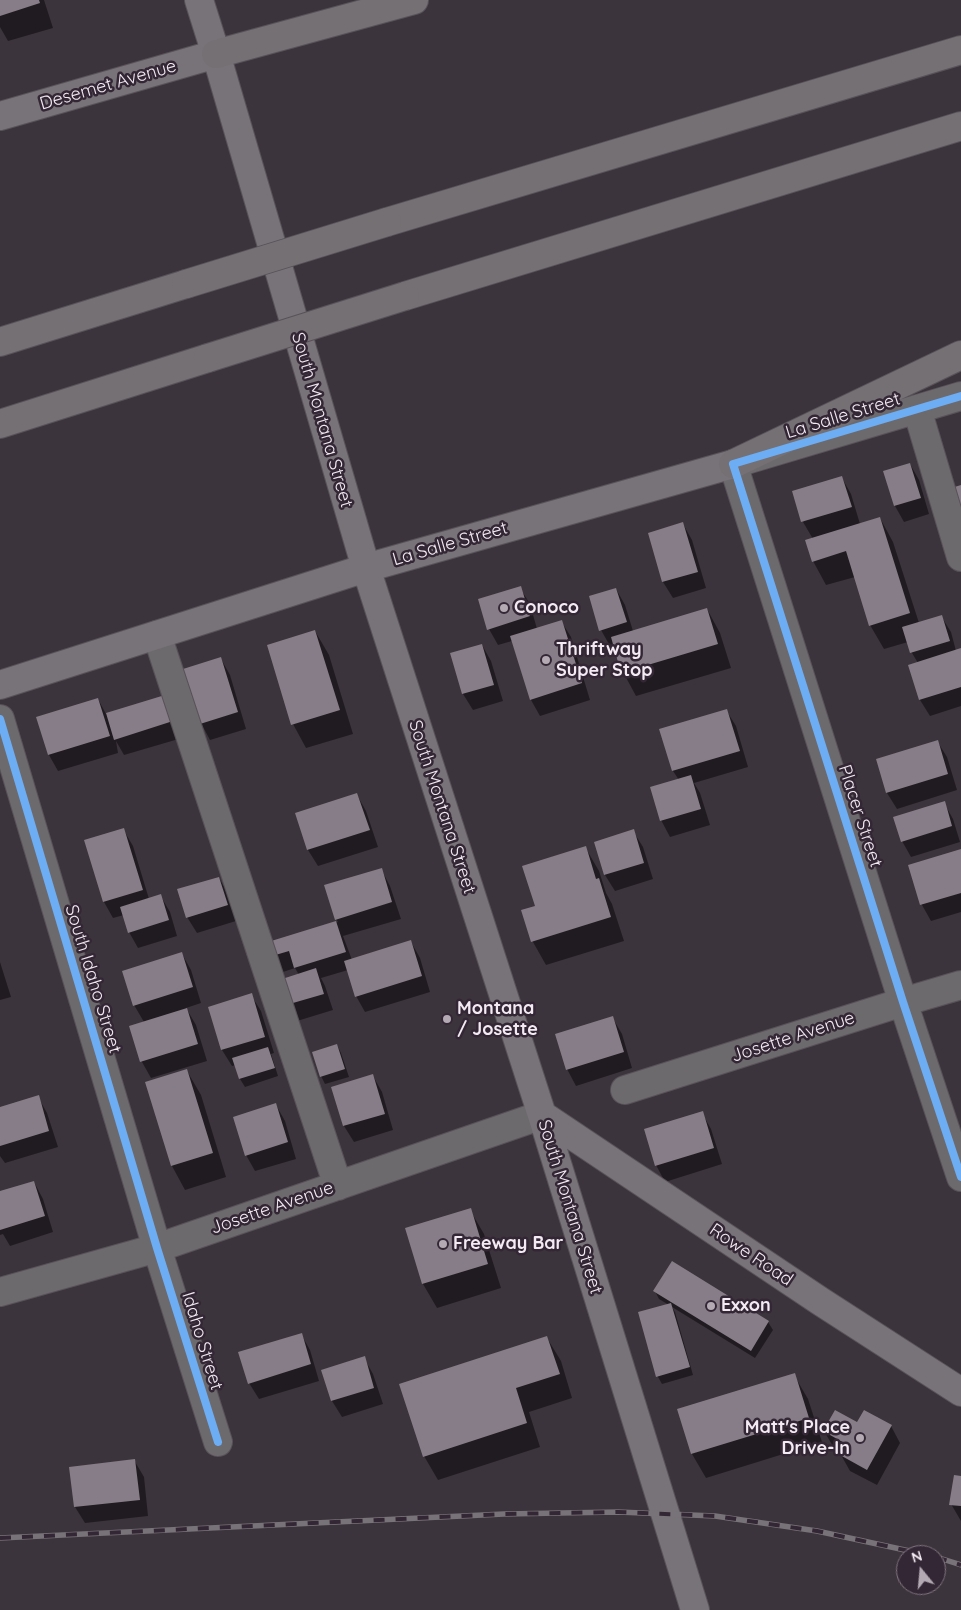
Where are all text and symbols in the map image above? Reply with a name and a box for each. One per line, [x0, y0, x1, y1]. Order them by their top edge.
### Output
street label: Desemet Avenue [37, 55, 179, 115]
street label: South Montana Street [287, 330, 357, 510]
street label: La Salle Street [783, 388, 903, 444]
street label: La Salle Street [390, 517, 510, 571]
place label: Conoco [514, 597, 579, 619]
marker: Conoco [498, 602, 510, 614]
place label: Thriftway Super Stop [556, 639, 653, 682]
marker: Thriftway Super Stop [540, 654, 552, 666]
street label: South Montana Street [404, 718, 480, 896]
street label: Placer Street [833, 762, 887, 870]
street label: South Idaho Street [60, 902, 126, 1056]
place label: Montana / Josette [457, 998, 538, 1040]
street label: Josette Avenue [729, 1007, 857, 1067]
marker: Montana / Josette [441, 1013, 453, 1025]
street label: South Montana Street [533, 1117, 607, 1297]
street label: Josette Avenue [208, 1177, 336, 1239]
street label: Rowe Road [705, 1219, 797, 1291]
place label: Freeway Bar [453, 1233, 563, 1255]
marker: Freeway Bar [437, 1238, 449, 1250]
street label: Idaho Street [177, 1289, 227, 1393]
place label: Exxon [721, 1295, 771, 1317]
marker: Exxon [705, 1300, 717, 1312]
place label: Matt's Place Drive-In [745, 1417, 850, 1460]
marker: Matt's Place Drive-In [854, 1432, 866, 1444]
north arrow [896, 1545, 946, 1595]
text: N [909, 1547, 924, 1567]

